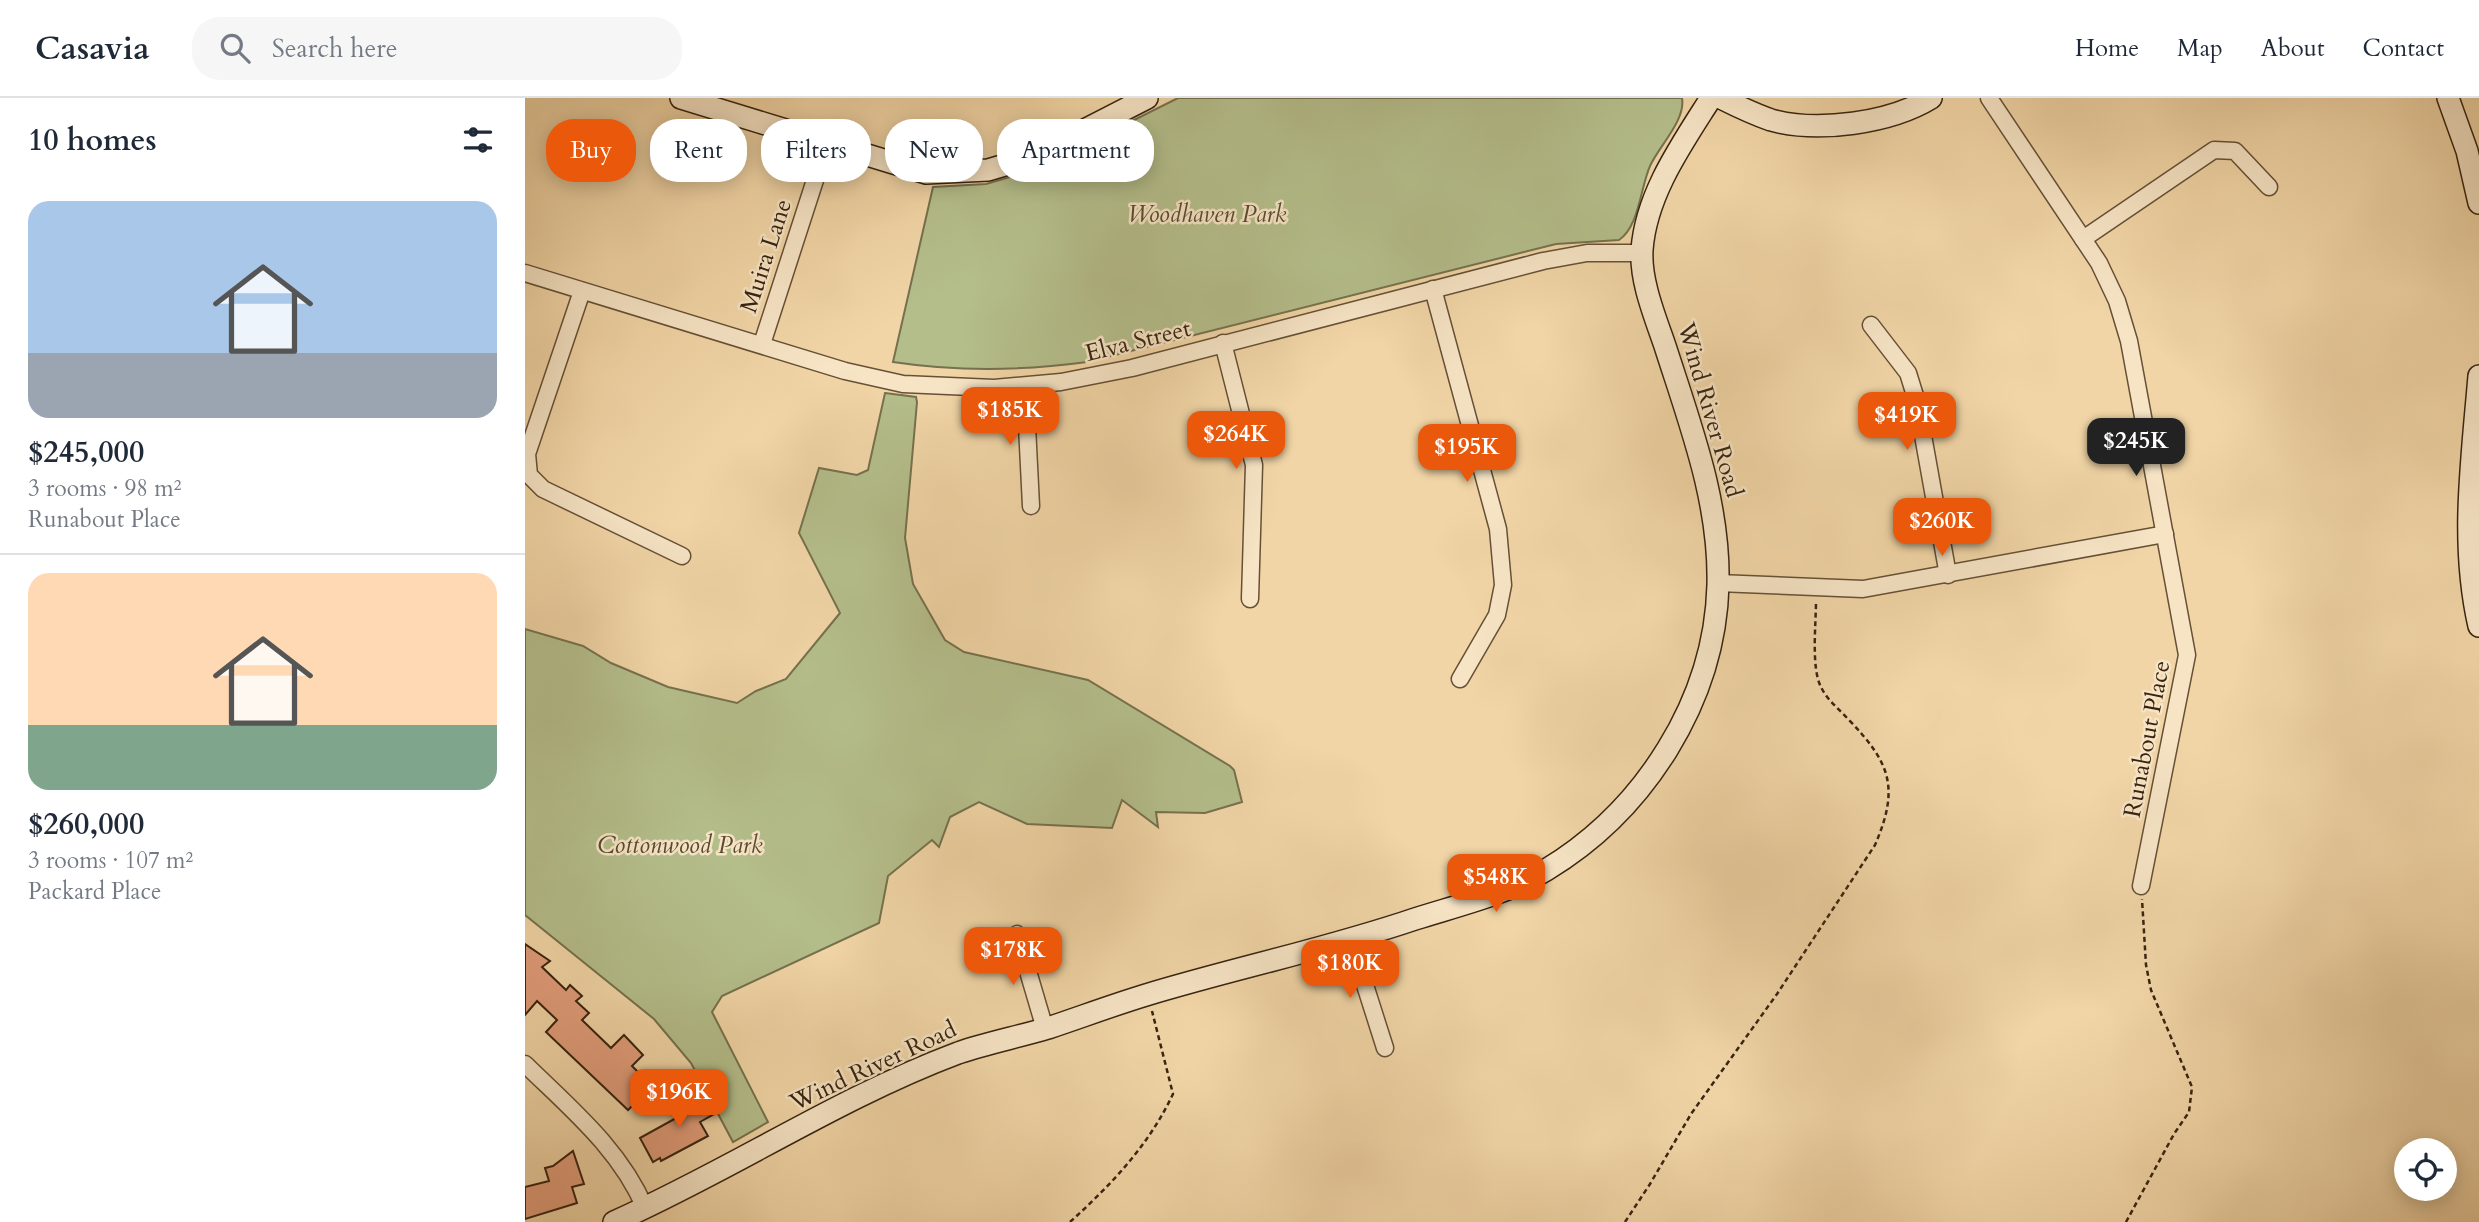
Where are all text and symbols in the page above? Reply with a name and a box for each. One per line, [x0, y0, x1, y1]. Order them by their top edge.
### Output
search box [192, 17, 682, 80]
text: Casavia [35, 26, 150, 71]
icon: search [216, 29, 254, 67]
text: Search here [272, 31, 398, 66]
text: Home [2075, 32, 2139, 65]
text: Map [2177, 32, 2223, 65]
text: About [2261, 32, 2325, 65]
text: Contact [2363, 32, 2444, 65]
chip: Buy [546, 119, 636, 182]
chip: Rent [650, 119, 747, 182]
chip: Filters [761, 119, 871, 182]
chip: New [885, 119, 983, 182]
chip: Apartment [997, 119, 1154, 182]
text: 10 homes [28, 120, 157, 161]
icon: filters [459, 121, 497, 159]
street label: Muira Lane [732, 195, 800, 317]
park label: Woodhaven Park [1128, 198, 1287, 231]
icon: home [200, 246, 326, 372]
street label: Elva Street [1082, 312, 1195, 370]
street label: Wind River Road [1669, 318, 1751, 502]
pin: $185K [961, 388, 1059, 447]
pin: $419K [1858, 392, 1956, 452]
text: $185K [977, 394, 1043, 425]
text: $419K [1874, 399, 1940, 430]
pin: $264K [1187, 412, 1285, 471]
text: $264K [1203, 418, 1269, 449]
pin: $245K [2087, 418, 2185, 478]
pin: $195K [1418, 424, 1516, 484]
text: $245K [2103, 425, 2169, 456]
text: $195K [1434, 431, 1500, 462]
text: $245,000 [28, 432, 144, 473]
text: 3 rooms · 98 m² [28, 473, 181, 504]
pin: $260K [1893, 498, 1991, 558]
text: Runabout Place [28, 504, 181, 535]
text: $260K [1909, 505, 1975, 536]
icon: home [200, 618, 326, 744]
street label: Runabout Place [2116, 658, 2178, 820]
text: $260,000 [28, 804, 144, 845]
park label: Cottonwood Park [597, 829, 763, 862]
text: 3 rooms · 107 m² [28, 845, 193, 876]
pin: $548K [1447, 854, 1545, 914]
text: $548K [1463, 861, 1529, 892]
text: Packard Place [28, 876, 161, 907]
pin: $178K [964, 928, 1062, 987]
text: $178K [980, 934, 1046, 965]
pin: $180K [1301, 940, 1399, 1000]
text: $180K [1317, 947, 1383, 978]
street label: Wind River Road [783, 1013, 962, 1120]
pin: $196K [630, 1070, 728, 1129]
text: $196K [646, 1076, 712, 1107]
map controls [2394, 1138, 2457, 1201]
button: locate [2394, 1138, 2457, 1201]

